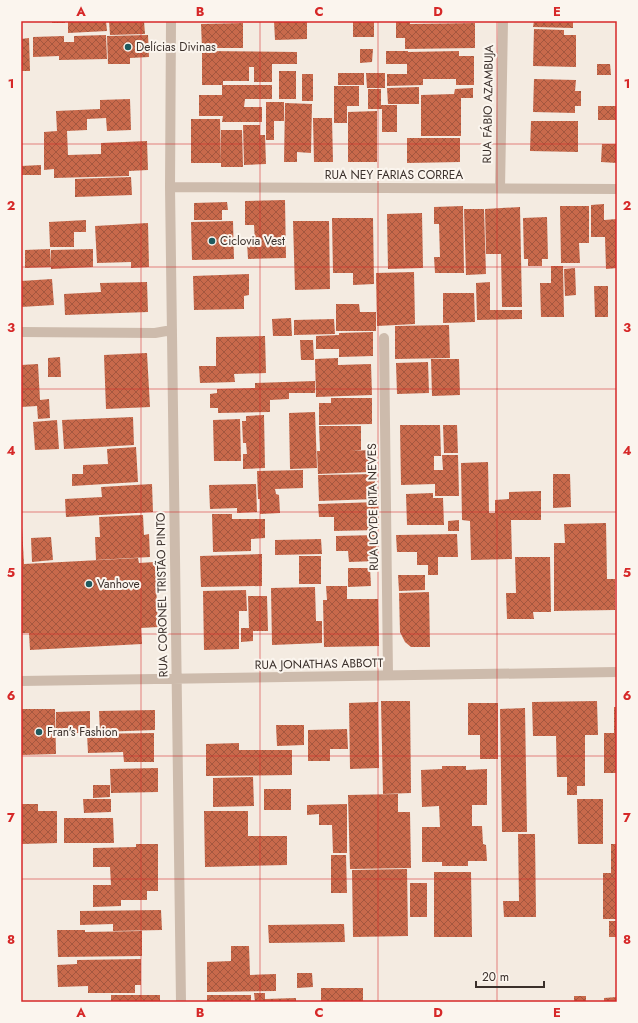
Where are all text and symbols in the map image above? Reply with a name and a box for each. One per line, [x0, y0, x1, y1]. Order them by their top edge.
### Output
text: A [75, 2, 86, 21]
text: B [196, 2, 205, 21]
text: C [314, 2, 324, 21]
text: D [433, 2, 443, 21]
text: E [553, 2, 561, 21]
place label: Delícias Divinas [136, 38, 216, 56]
marker: Delícias Divinas [123, 42, 133, 52]
street label: RUA FÁBIO AZAMBUJA [478, 44, 498, 163]
text: 1 [8, 74, 14, 93]
text: 1 [624, 74, 630, 93]
street label: RUA NEY FARIAS CORREA [325, 166, 463, 184]
text: 2 [7, 196, 15, 215]
text: 2 [623, 196, 631, 215]
place label: Ciclovia Vest [220, 232, 285, 250]
marker: Ciclovia Vest [207, 236, 217, 246]
text: 3 [7, 318, 15, 337]
text: 3 [623, 318, 631, 337]
text: 4 [6, 441, 16, 460]
text: 4 [622, 441, 632, 460]
street label: RUA LOYDE RITA NEVES [363, 443, 383, 571]
street label: RUA CORONEL TRISTÃO PINTO [152, 513, 172, 677]
text: 5 [7, 563, 15, 582]
text: 5 [623, 563, 631, 582]
place label: Vanhove [97, 575, 140, 593]
marker: Vanhove [84, 579, 94, 589]
street label: RUA JONATHAS ABBOTT [255, 654, 384, 674]
text: 6 [7, 686, 16, 705]
text: 6 [623, 686, 632, 705]
place label: Fran's Fashion [47, 723, 118, 741]
marker: Fran's Fashion [34, 727, 44, 737]
text: 7 [7, 808, 15, 827]
text: 7 [623, 808, 631, 827]
text: 8 [7, 930, 15, 949]
text: 8 [623, 930, 631, 949]
scale bar [476, 963, 544, 989]
text: 20 m [482, 968, 509, 986]
text: A [75, 1003, 86, 1022]
text: B [196, 1003, 205, 1022]
text: C [314, 1003, 324, 1022]
text: D [433, 1003, 443, 1022]
text: E [553, 1003, 561, 1022]

